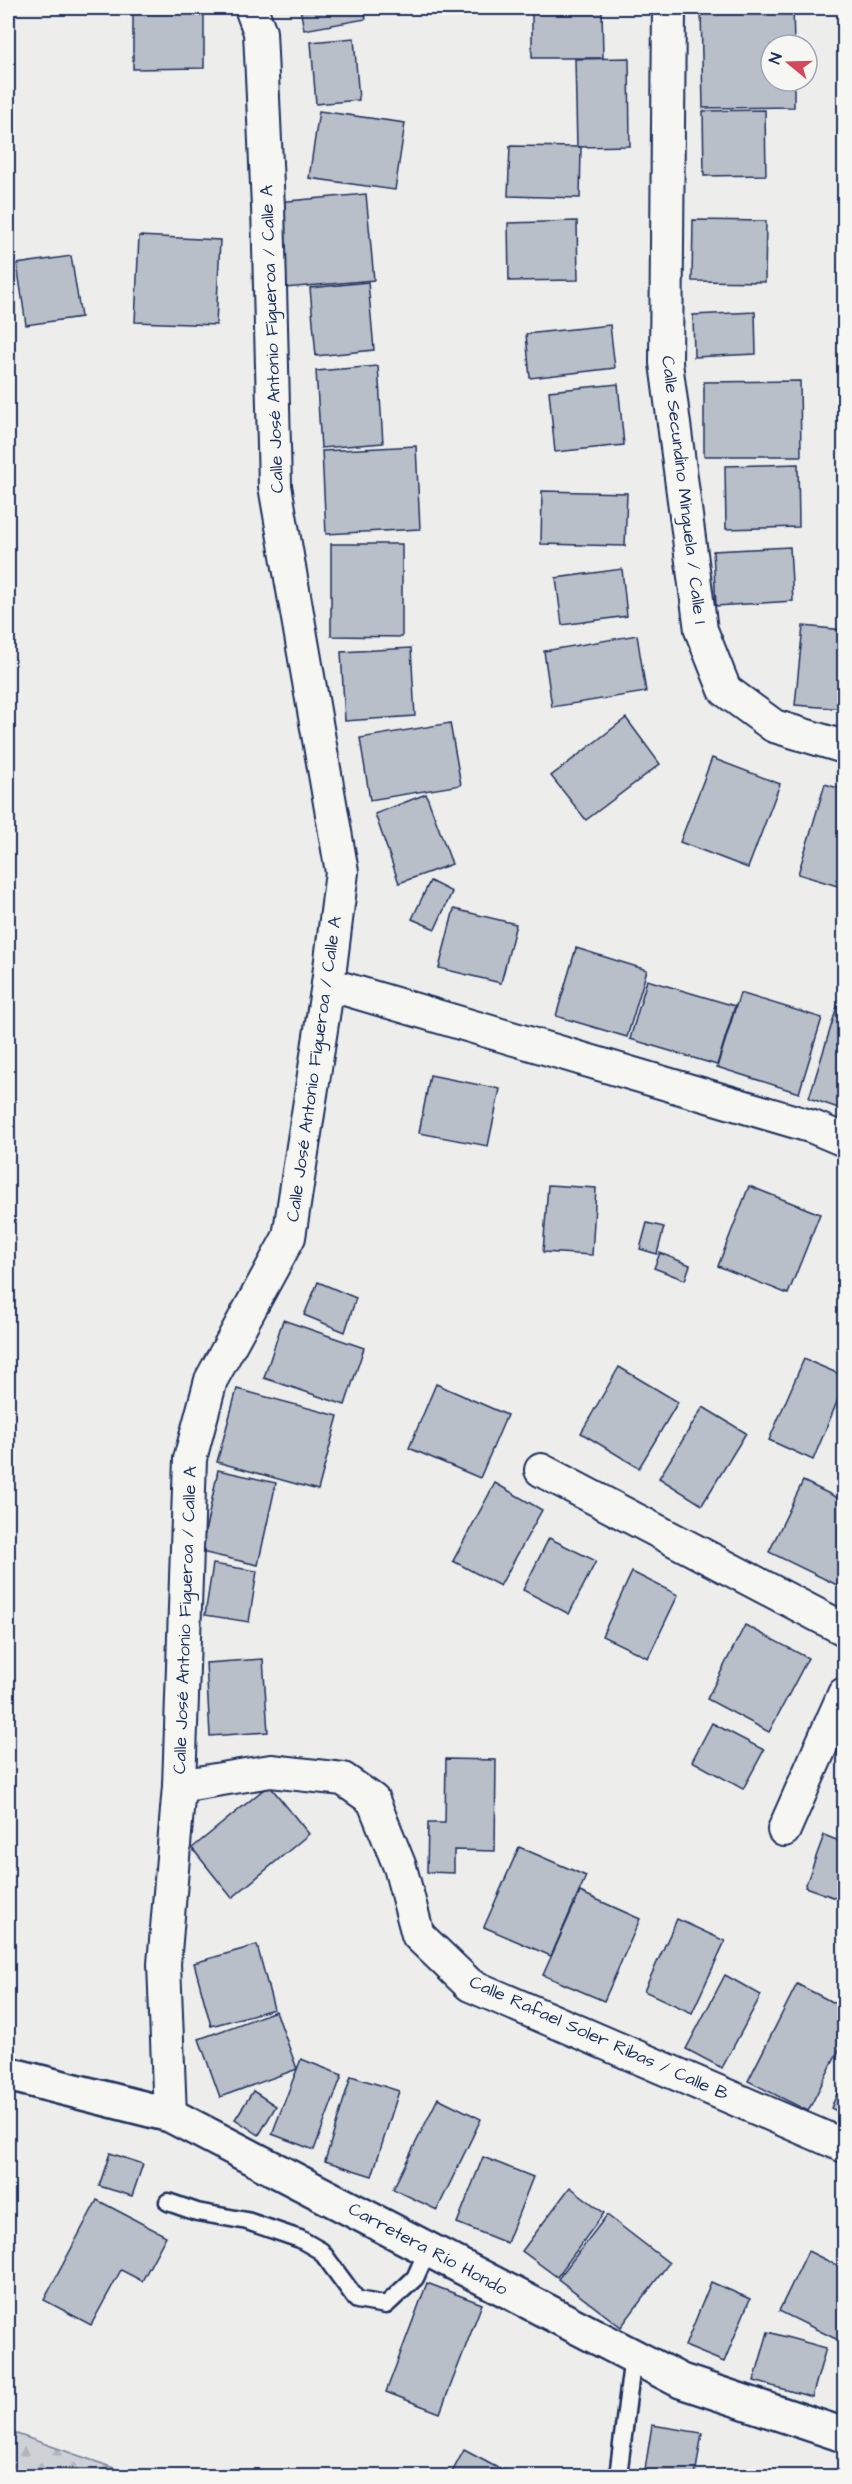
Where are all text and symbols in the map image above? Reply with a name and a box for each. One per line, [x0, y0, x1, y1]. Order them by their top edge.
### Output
north arrow [759, 33, 819, 93]
text: N [764, 50, 788, 67]
street label: Calle José Antonio Figueroa / Calle A [254, 184, 291, 494]
street label: Calle Secundino Minguela / Calle I [654, 354, 713, 626]
street label: Calle José Antonio Figueroa / Calle A [280, 914, 349, 1224]
street label: Calle José Antonio Figueroa / Calle A [167, 1465, 204, 1775]
street label: Calle Rafael Soler Ribas / Calle B [465, 1969, 733, 2107]
street label: Carretera Río Hondo [344, 2196, 512, 2302]

